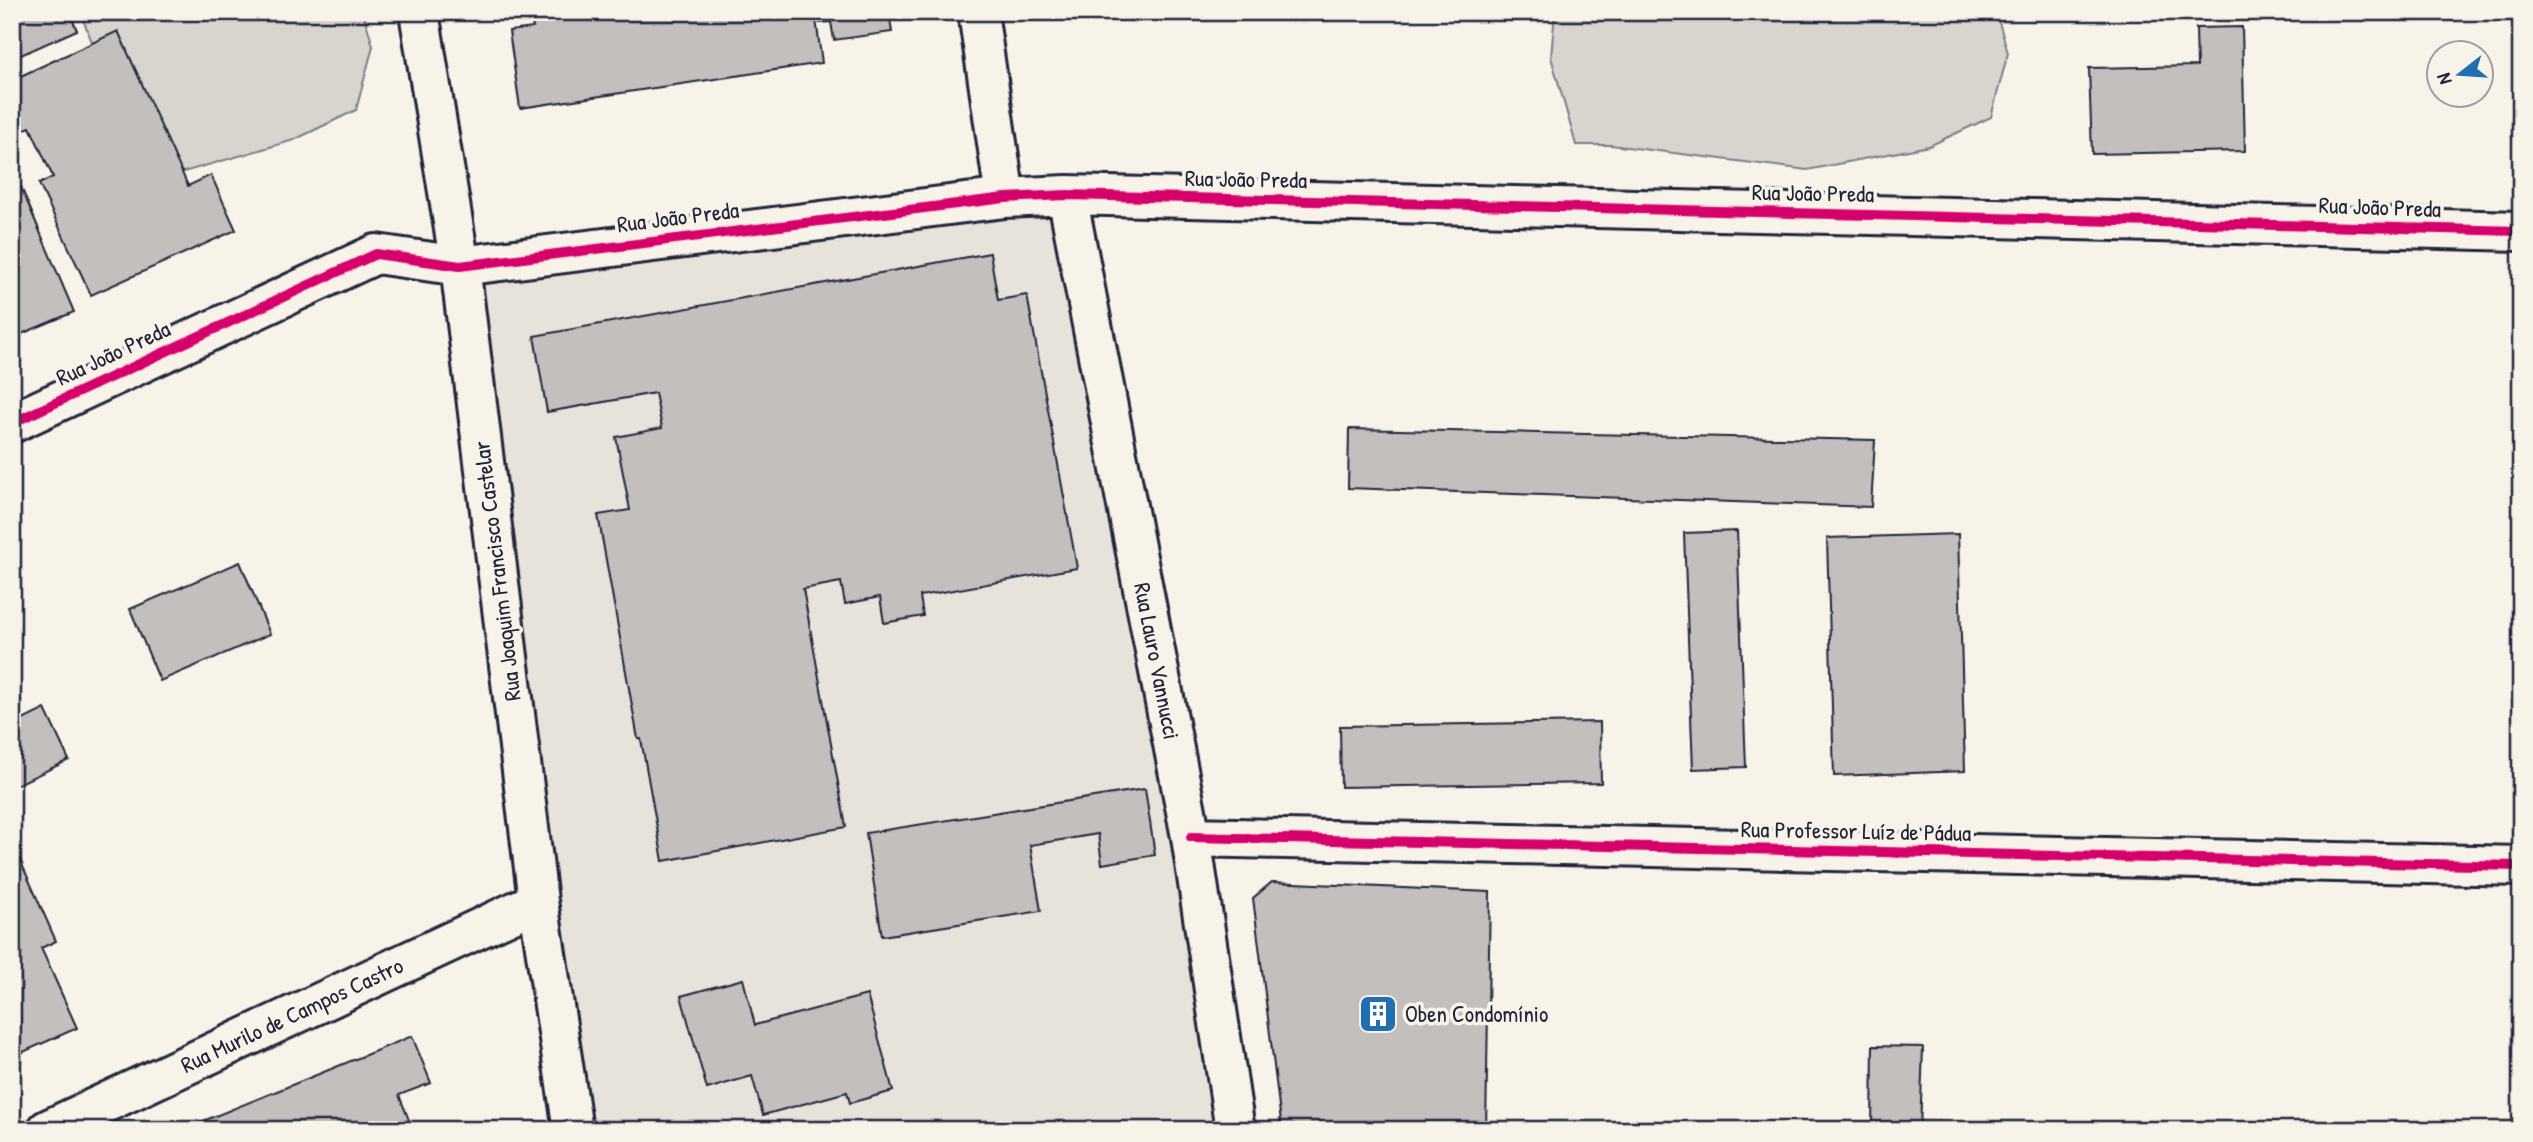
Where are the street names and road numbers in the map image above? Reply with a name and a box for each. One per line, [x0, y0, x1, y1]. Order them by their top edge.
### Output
street label: Rua João Preda [1185, 162, 1307, 195]
street label: Rua João Preda [1752, 176, 1874, 209]
street label: Rua João Preda [2318, 189, 2442, 224]
street label: Rua João Preda [615, 194, 741, 239]
street label: Rua João Preda [51, 313, 175, 392]
street label: Rua Joaquim Francisco Castelar [465, 439, 528, 703]
street label: Rua Lauro Vannucci [1127, 580, 1188, 742]
street label: Rua Professor Luíz de Pádua [1741, 813, 1971, 848]
street label: Rua Murilo de Campos Castro [176, 949, 408, 1080]

